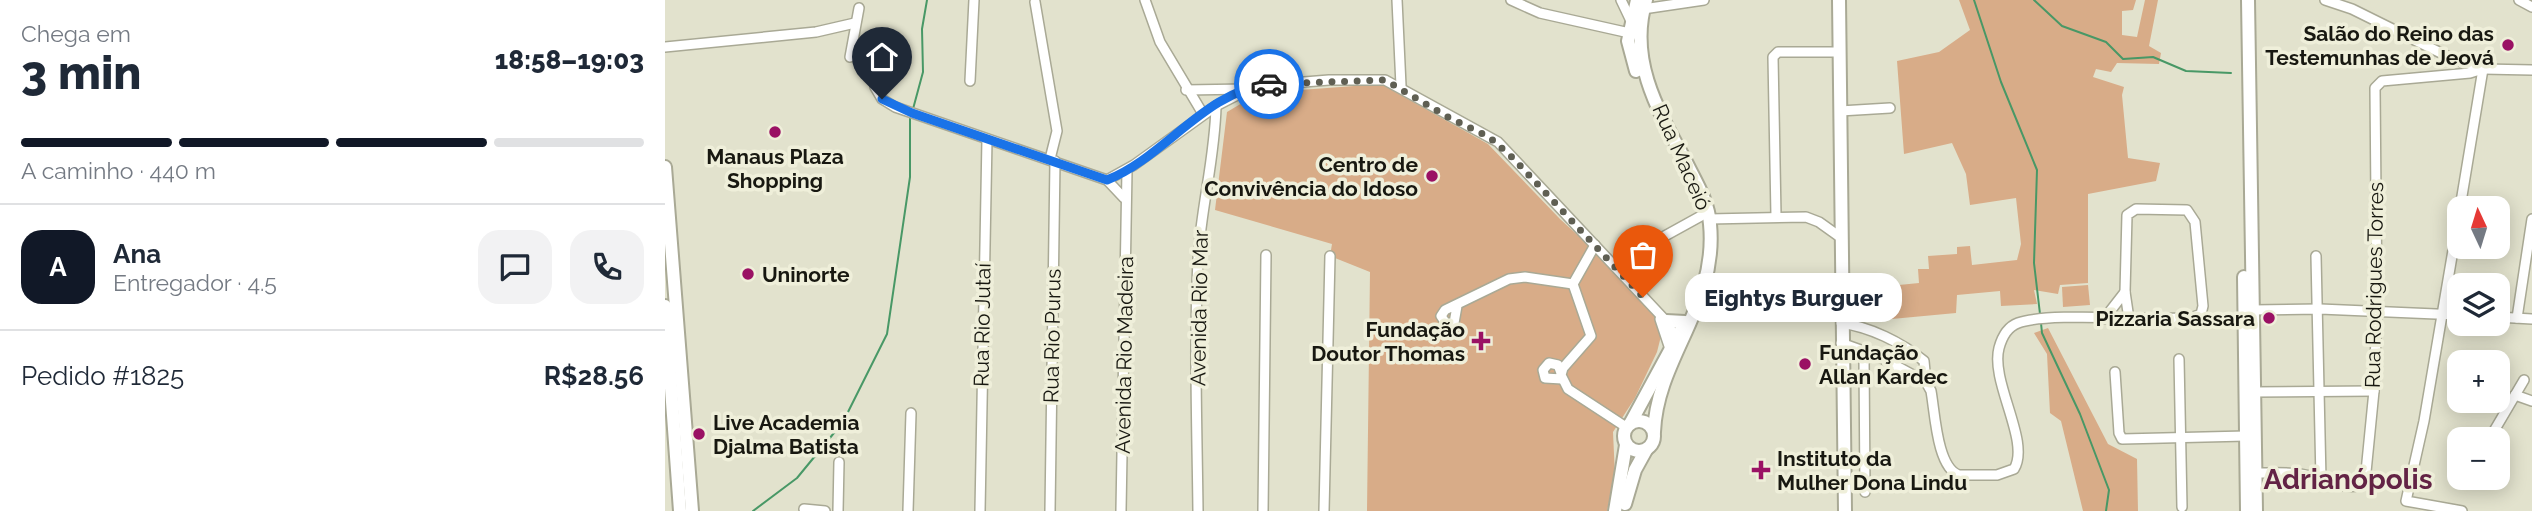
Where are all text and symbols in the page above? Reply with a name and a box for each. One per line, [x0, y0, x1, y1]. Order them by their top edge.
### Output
text: Chega em [21, 20, 131, 47]
place label: Salão do Reino das Testemunhas de Jeová [2265, 21, 2494, 70]
pin [852, 27, 912, 99]
marker: Salão do Reino das Testemunhas de Jeová [2500, 37, 2516, 53]
icon: home [863, 38, 901, 76]
text: 18:58–19:03 [495, 45, 644, 75]
text: 3 min [21, 46, 141, 100]
courier [1234, 49, 1304, 119]
icon: car [1250, 65, 1288, 103]
street label: Rua Maceió [1648, 100, 1716, 214]
marker: Manaus Plaza Shopping [767, 124, 783, 140]
place label: Manaus Plaza Shopping [706, 144, 844, 193]
place label: Centro de Convivência do Idoso [1204, 152, 1418, 201]
text: A caminho · 440 m [21, 157, 216, 184]
marker: Centro de Convivência do Idoso [1424, 168, 1440, 184]
street label: Rua Rodrigues Torres [2360, 182, 2388, 388]
north arrow [2447, 196, 2509, 259]
map controls [2447, 196, 2510, 490]
pin [1613, 225, 1673, 297]
street label: Avenida Rio Mar [1185, 229, 1213, 386]
button: chat [478, 230, 552, 304]
button: phone [570, 230, 644, 304]
icon: bag [1624, 236, 1662, 274]
text: Ana [113, 239, 161, 269]
text: A [49, 252, 67, 282]
street label: Avenida Rio Madeira [1110, 256, 1138, 454]
place label: Uninorte [762, 262, 850, 287]
street label: Rua Rio Jutaí [968, 262, 996, 387]
marker: Uninorte [740, 266, 756, 282]
text: Entregador · 4.5 [113, 269, 277, 296]
street label: Rua Rio Purus [1038, 269, 1066, 403]
callout: Eightys Burguer [1685, 272, 1902, 322]
button: layers [2447, 273, 2510, 336]
text: Eightys Burguer [1704, 284, 1883, 311]
place label: Pizzaria Sassara [2095, 306, 2255, 331]
marker: Pizzaria Sassara [2261, 310, 2277, 326]
place label: Fundação Doutor Thomas [1311, 317, 1465, 366]
marker: Fundação Doutor Thomas [1471, 331, 1491, 351]
place label: Fundação Allan Kardec [1819, 340, 1948, 389]
button: + [2447, 350, 2510, 413]
marker: Fundação Allan Kardec [1797, 356, 1813, 372]
text: Pedido #1825 [21, 361, 184, 391]
text: R$28.56 [544, 361, 644, 391]
place label: Live Academia Djalma Batista [713, 410, 860, 459]
marker: Live Academia Djalma Batista [691, 426, 707, 442]
button: − [2447, 427, 2510, 490]
place label: Instituto da Mulher Dona Lindu [1777, 446, 1967, 495]
marker: Instituto da Mulher Dona Lindu [1751, 460, 1771, 480]
district label: Adrianópolis [2264, 463, 2432, 496]

